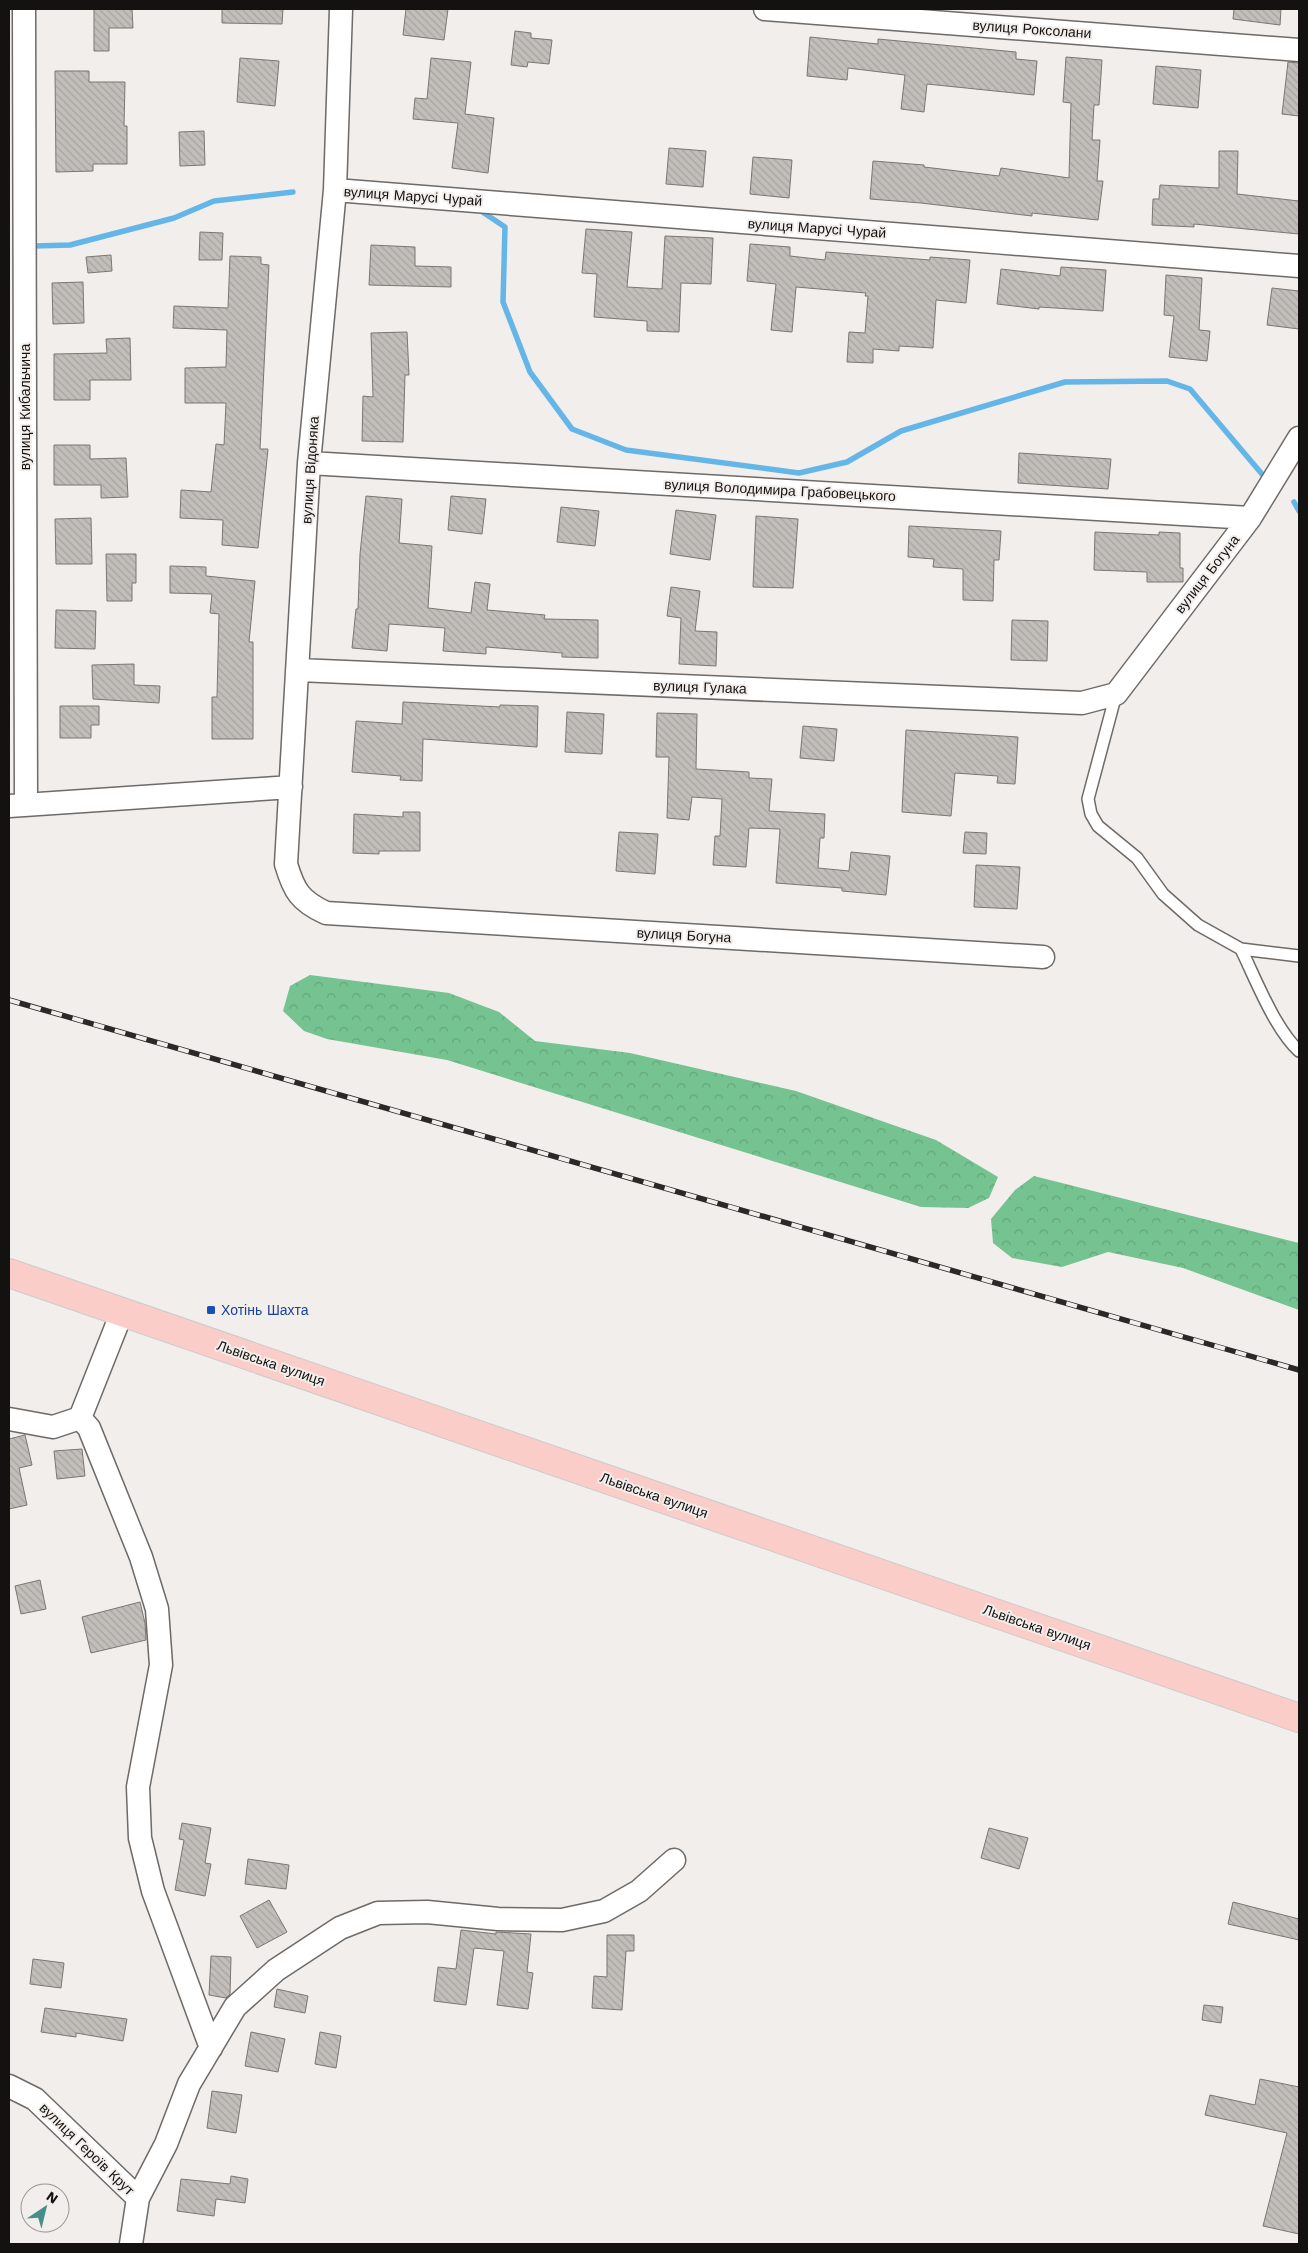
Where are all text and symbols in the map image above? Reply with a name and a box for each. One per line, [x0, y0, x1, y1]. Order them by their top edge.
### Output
street label: вулиця Роксолани [972, 17, 1092, 41]
street label: вулиця Марусі Чурай [343, 183, 483, 209]
street label: вулиця Марусі Чурай [747, 215, 887, 241]
street label: вулиця Кибальчича [17, 344, 33, 470]
street label: вулиця Відоняка [298, 415, 322, 524]
street label: вулиця Володимира Грабовецького [664, 476, 896, 504]
street label: вулиця Богуна [1172, 532, 1243, 616]
street label: вулиця Гулака [653, 677, 747, 697]
street label: вулиця Богуна [636, 925, 732, 945]
place label: Хотінь Шахта [221, 1302, 309, 1318]
marker: Хотінь Шахта [205, 1304, 217, 1316]
street label: Львівська вулиця [215, 1337, 327, 1389]
street label: Львівська вулиця [598, 1469, 710, 1521]
street label: Львівська вулиця [981, 1601, 1093, 1653]
street label: вулиця Героїв Крут [36, 2100, 138, 2199]
north arrow [20, 2183, 70, 2233]
text: N [44, 2188, 61, 2207]

